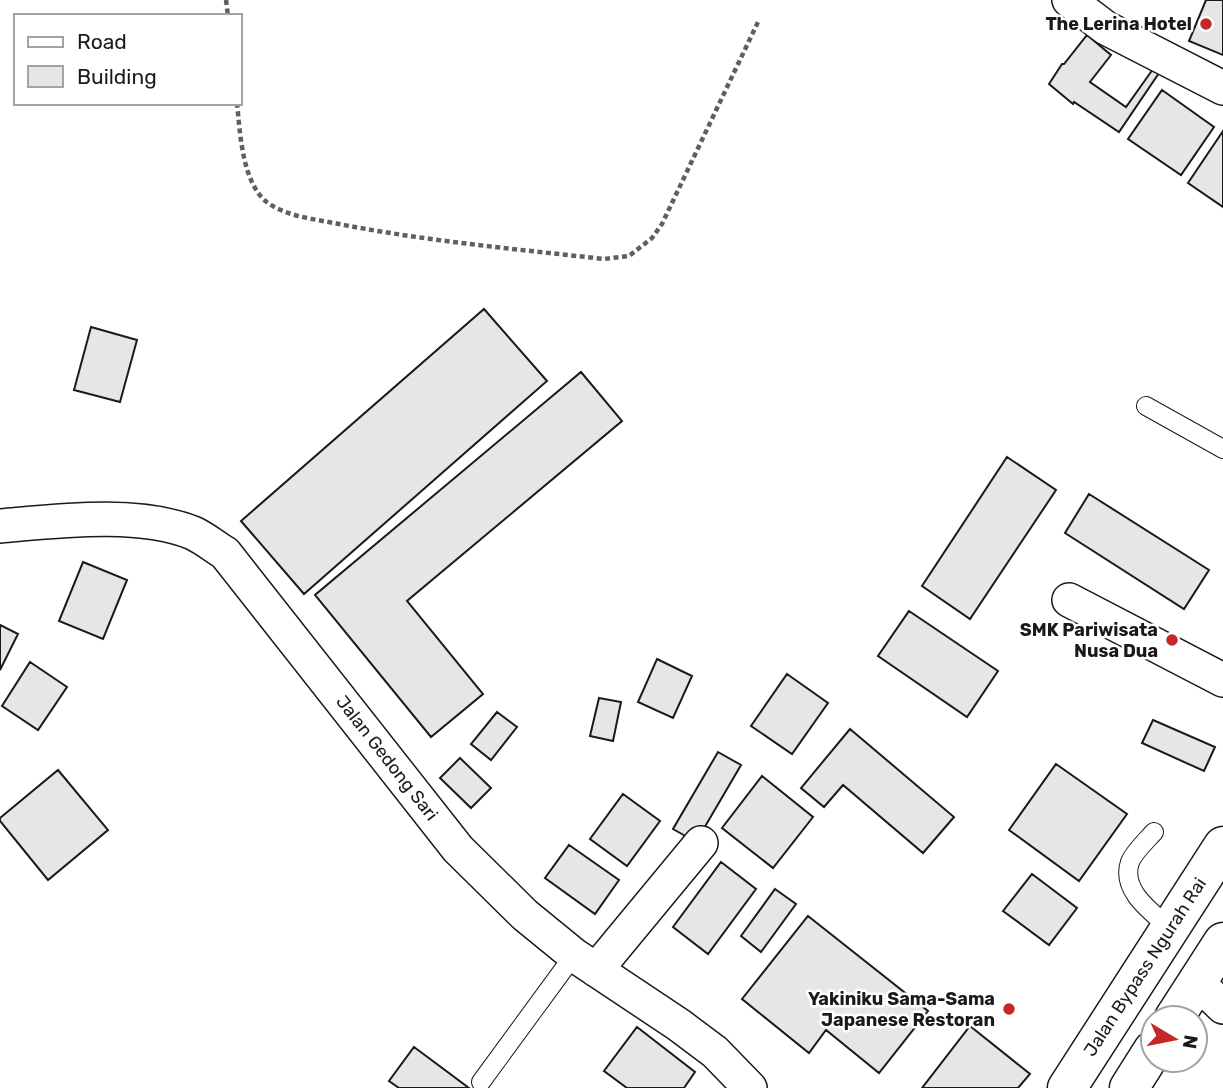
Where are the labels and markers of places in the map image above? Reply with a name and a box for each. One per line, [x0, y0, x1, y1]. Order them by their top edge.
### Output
place label: The Lerina Hotel [1045, 13, 1192, 35]
marker: The Lerina Hotel [1198, 16, 1214, 32]
place label: SMK Pariwisata Nusa Dua [1020, 619, 1158, 662]
marker: SMK Pariwisata Nusa Dua [1164, 632, 1180, 648]
place label: Yakiniku Sama-Sama Japanese Restoran [808, 988, 995, 1031]
marker: Yakiniku Sama-Sama Japanese Restoran [1001, 1001, 1017, 1017]

